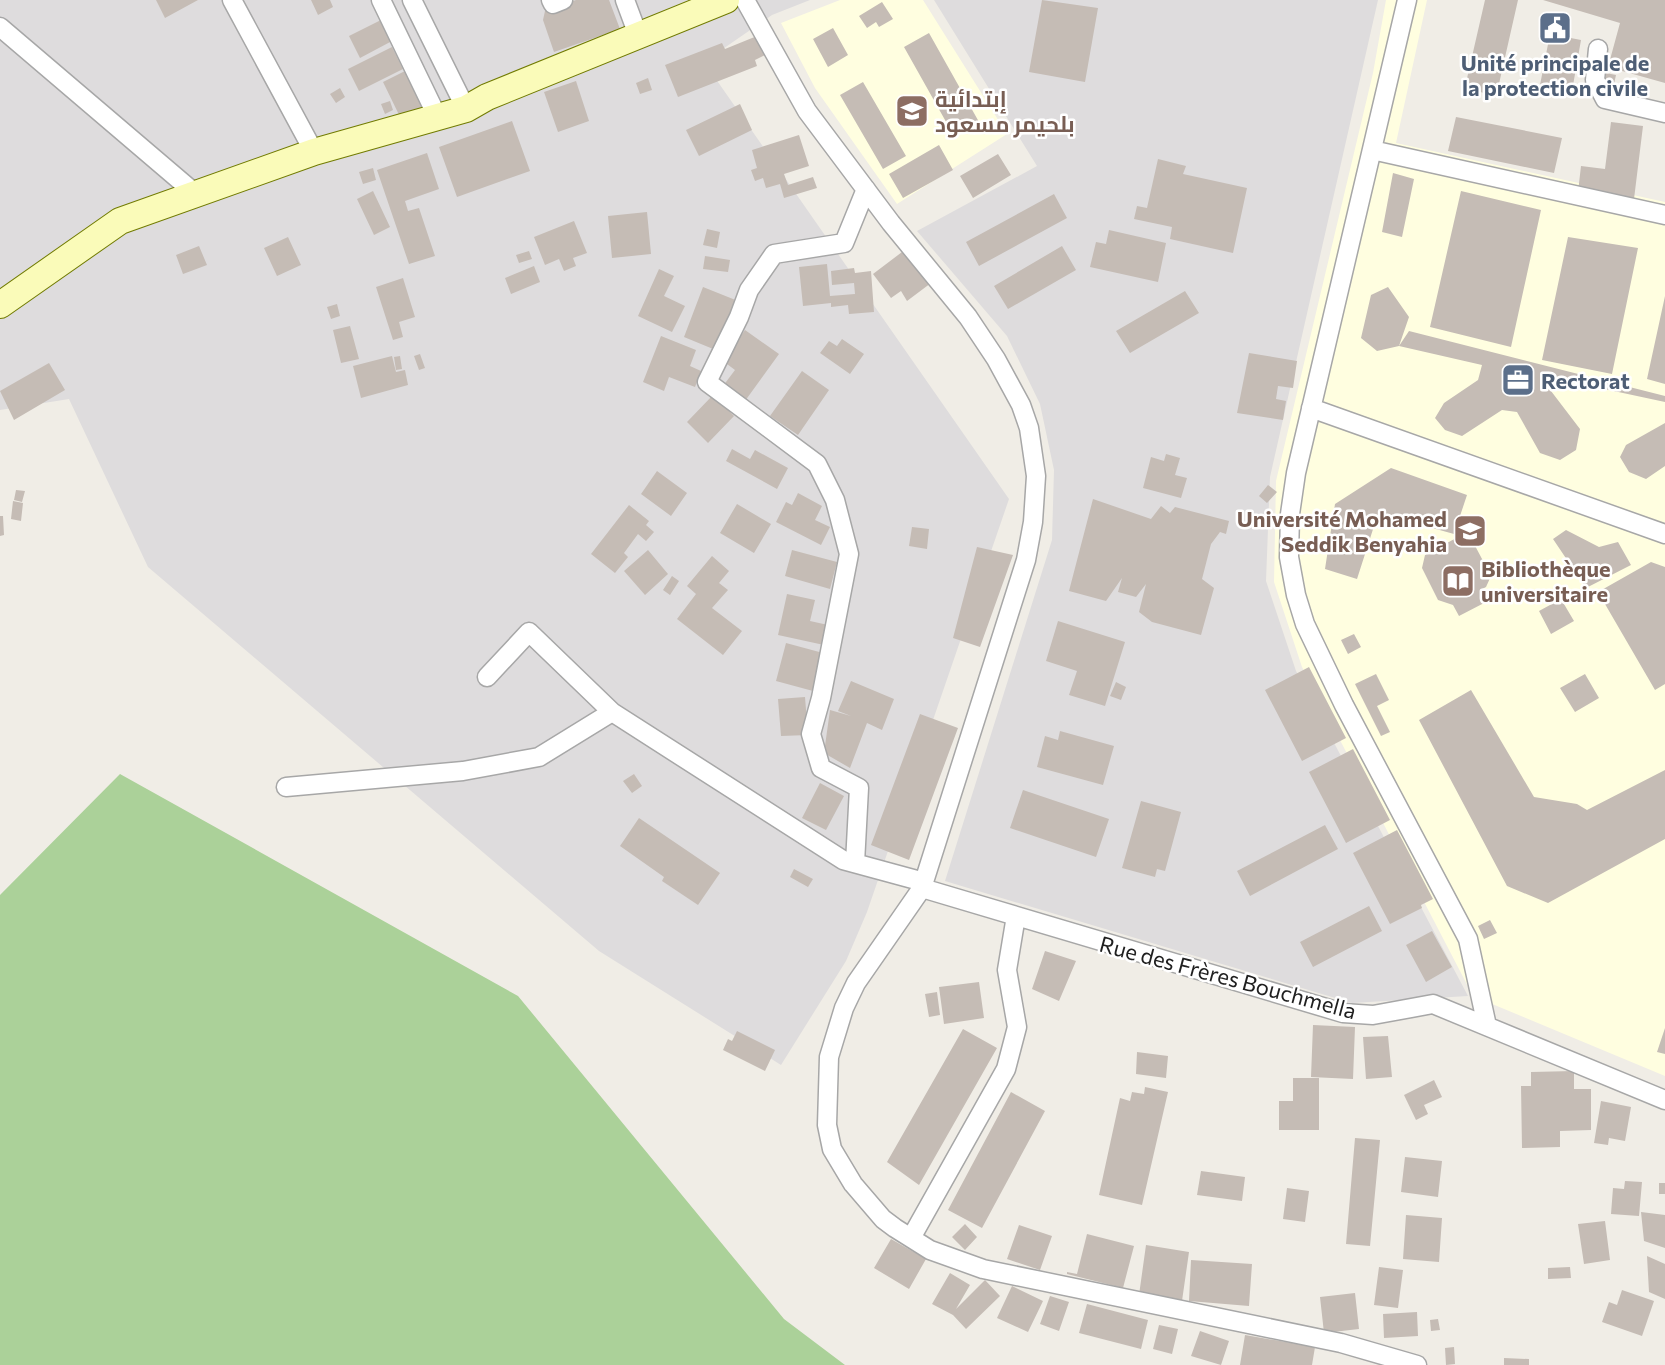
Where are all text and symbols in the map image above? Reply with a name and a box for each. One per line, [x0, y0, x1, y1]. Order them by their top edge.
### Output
public building icon: Unité principale de la protection civile [1537, 10, 1573, 46]
place label: Unité principale de la protection civile [1461, 49, 1649, 101]
place label: إبتدائية بلحيمر مسعود [935, 85, 1075, 138]
school or university icon: إبتدائية بلحيمر مسعود [894, 93, 930, 129]
office icon: Rectorat [1500, 362, 1536, 398]
place label: Rectorat [1541, 367, 1630, 394]
place label: Université Mohamed Seddik Benyahia [1237, 505, 1447, 557]
school or university icon: Université Mohamed Seddik Benyahia [1452, 513, 1488, 549]
place label: Bibliothèque universitaire [1481, 555, 1611, 607]
library icon: Bibliothèque universitaire [1440, 563, 1476, 599]
street label: Rue des Frères Bouchmella [1097, 930, 1359, 1024]

